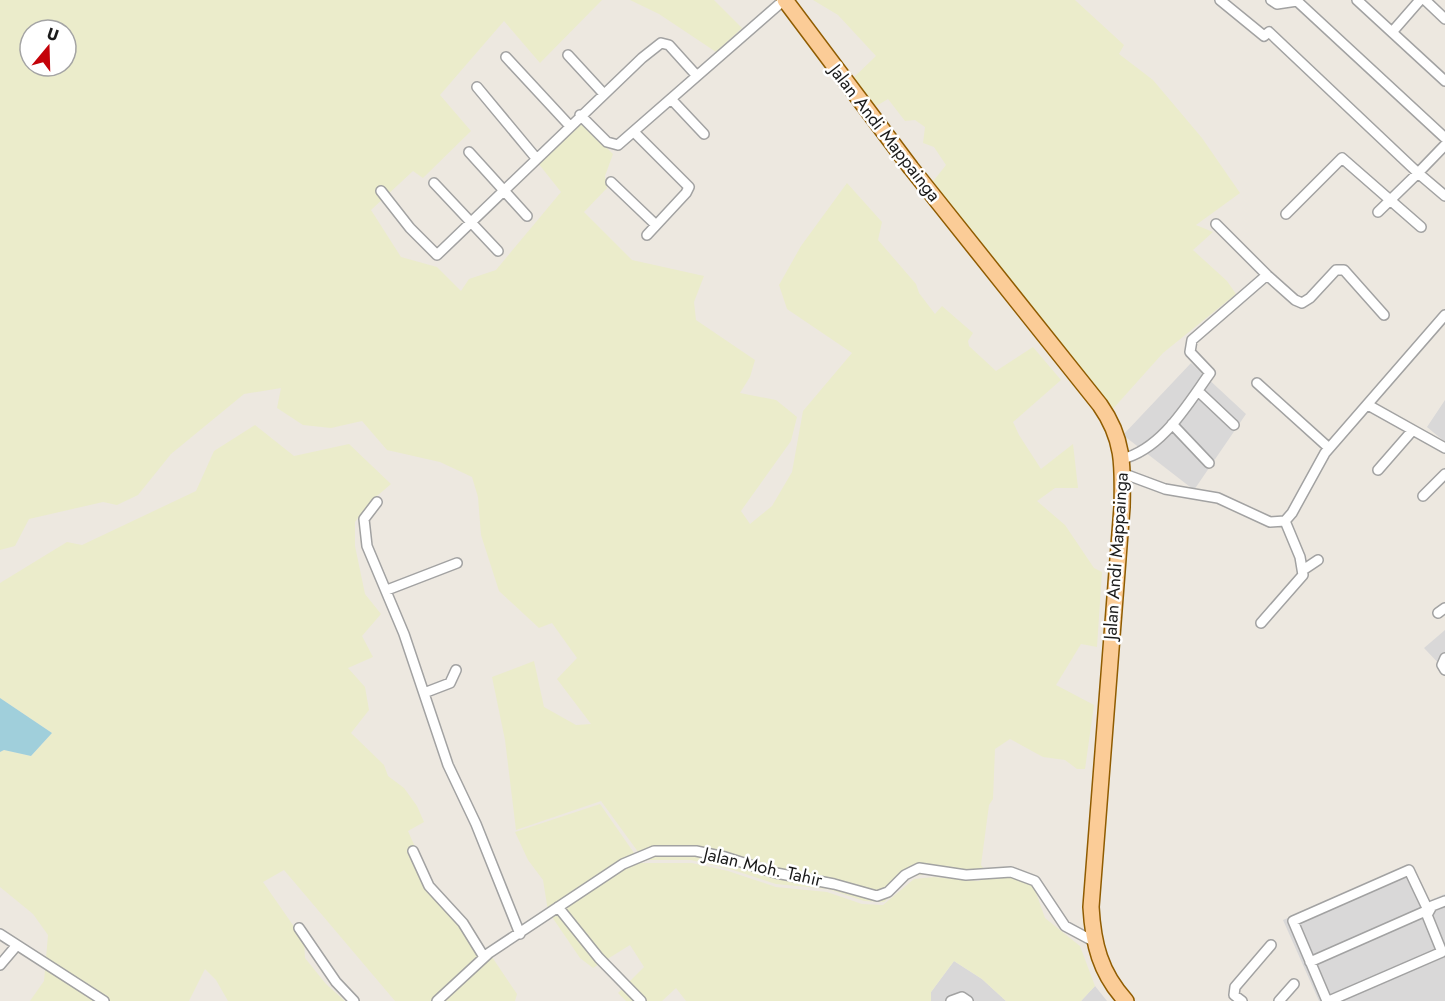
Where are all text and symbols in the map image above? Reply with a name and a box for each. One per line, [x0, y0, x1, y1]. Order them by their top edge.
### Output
north arrow [18, 18, 78, 78]
text: U [44, 22, 62, 47]
street label: Jalan Andi Mappainga [822, 57, 947, 207]
street label: Jalan Andi Mappainga [1097, 471, 1135, 643]
street label: Jalan Moh. Tahir [699, 840, 826, 893]

